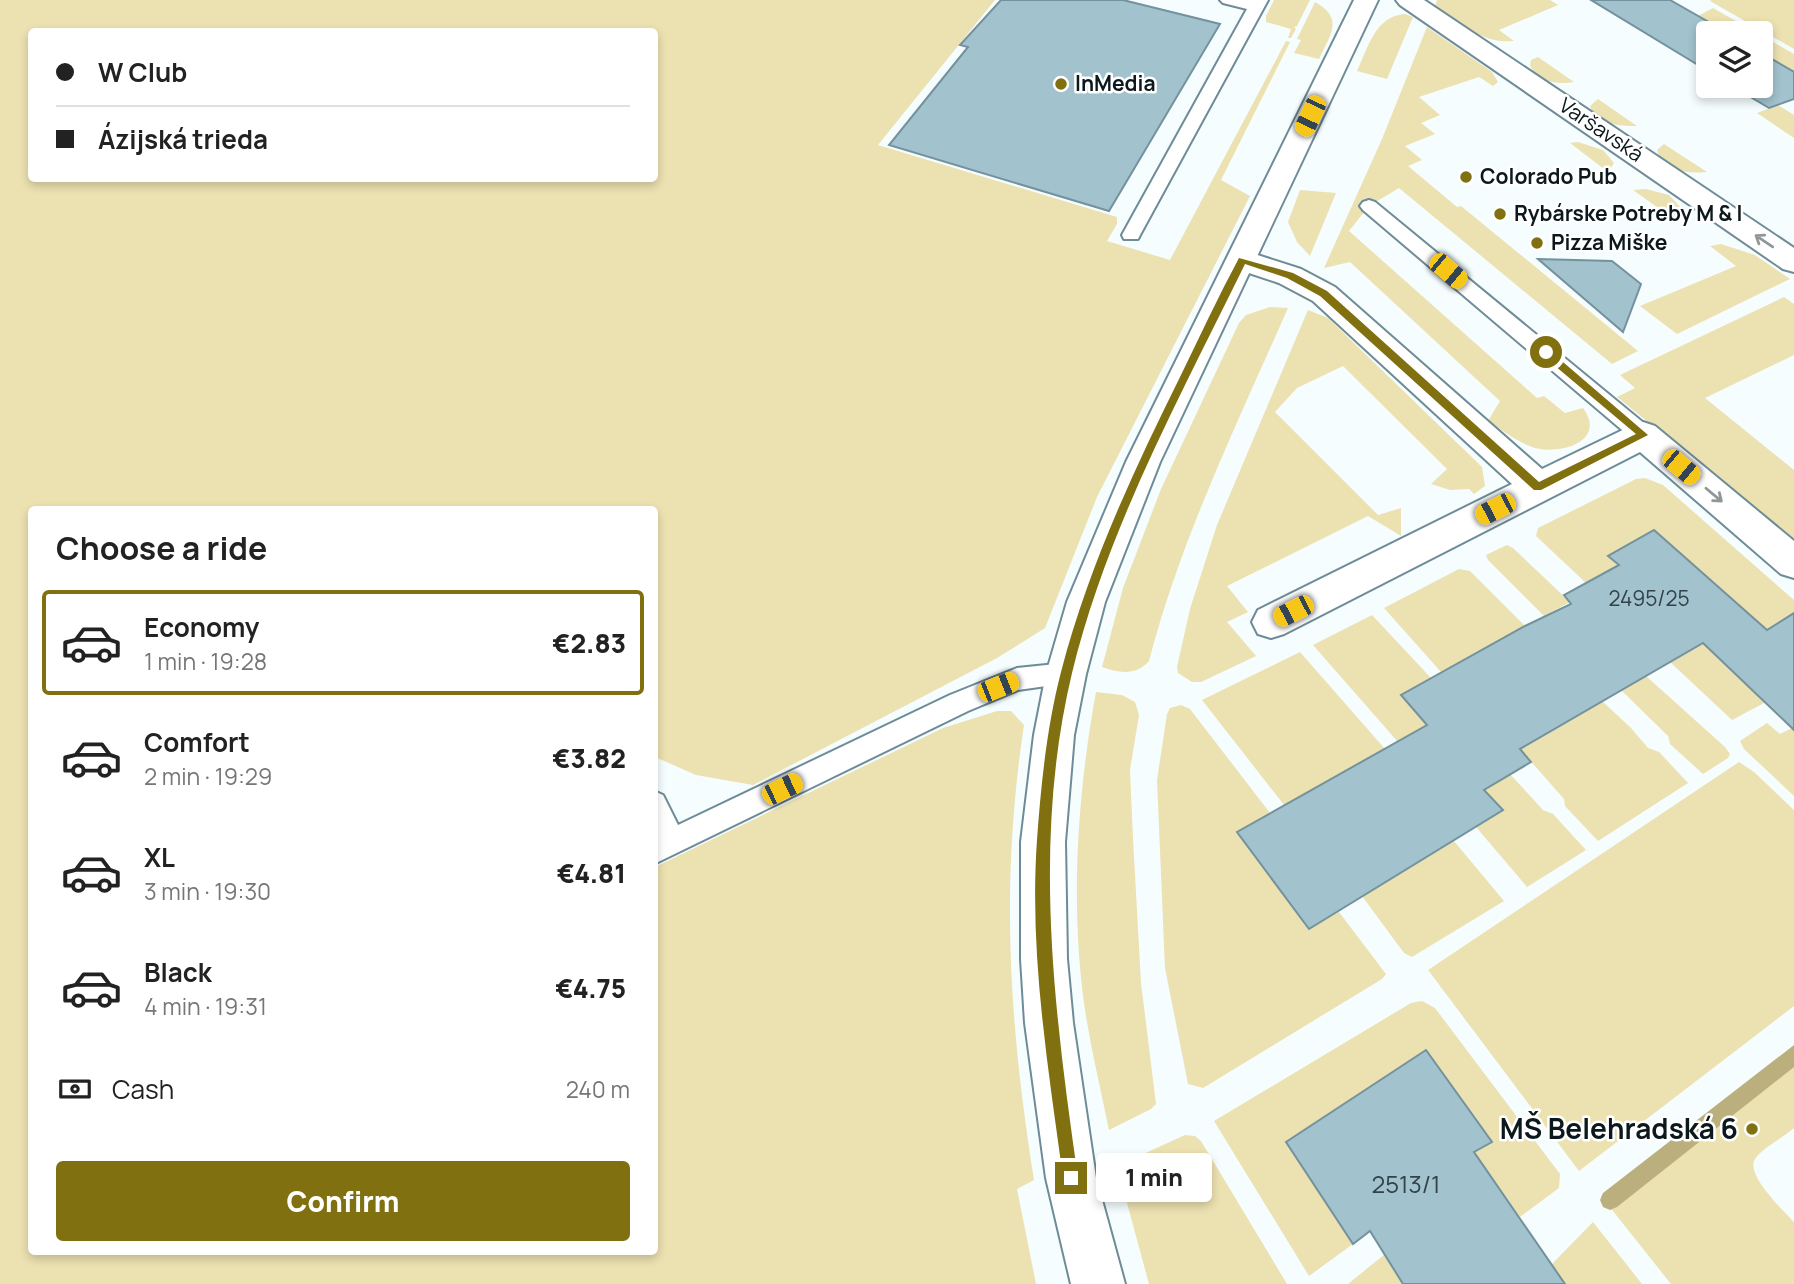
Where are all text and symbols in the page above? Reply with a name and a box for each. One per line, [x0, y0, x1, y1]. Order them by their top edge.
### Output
map controls [1696, 21, 1773, 98]
button: layers [1696, 21, 1773, 98]
text: W Club [98, 54, 187, 90]
place label: InMedia [1075, 69, 1156, 97]
marker: InMedia [1053, 76, 1069, 92]
street label: Varšavská [1554, 91, 1649, 168]
car [1292, 93, 1329, 139]
text: Ázijská trieda [98, 121, 268, 157]
place label: Colorado Pub [1480, 162, 1617, 190]
marker: Colorado Pub [1458, 169, 1474, 185]
place label: Rybárske Potreby M & I [1514, 199, 1742, 227]
marker: Rybárske Potreby M & I [1492, 206, 1508, 222]
place label: Pizza Miške [1551, 228, 1667, 256]
one-way arrow [1755, 234, 1774, 248]
marker: Pizza Miške [1529, 235, 1545, 251]
car [1426, 249, 1471, 293]
route start [1530, 336, 1562, 368]
car [1659, 445, 1704, 489]
one-way arrow [1704, 487, 1722, 503]
car [1472, 490, 1519, 528]
text: Choose a ride [56, 526, 267, 570]
house number: 2495/25 [1608, 584, 1690, 612]
car [1270, 592, 1317, 630]
text: Economy [144, 609, 259, 645]
icon: car [60, 611, 123, 674]
text: €2.83 [552, 625, 626, 661]
text: 1 min · 19:28 [144, 645, 267, 677]
car [975, 669, 1022, 705]
text: Comfort [144, 724, 250, 760]
icon: car [60, 726, 123, 789]
text: €3.82 [552, 740, 626, 776]
text: 2 min · 19:29 [144, 760, 272, 792]
car [759, 770, 806, 808]
text: XL [144, 839, 175, 875]
icon: car [60, 841, 123, 904]
text: €4.81 [557, 855, 626, 891]
text: 3 min · 19:30 [144, 875, 271, 907]
text: Black [144, 954, 212, 990]
icon: car [60, 956, 123, 1019]
text: €4.75 [555, 970, 626, 1006]
text: 4 min · 19:31 [144, 990, 267, 1022]
icon: cash [56, 1070, 94, 1108]
text: Cash [112, 1071, 174, 1107]
text: 240 m [566, 1073, 630, 1105]
place label: MŠ Belehradská 6 [1500, 1109, 1738, 1147]
marker: MŠ Belehradská 6 [1744, 1121, 1760, 1137]
callout: 1 min [1096, 1154, 1211, 1202]
button: Confirm [56, 1161, 630, 1241]
text: 1 min [1125, 1161, 1183, 1193]
route end [1055, 1162, 1087, 1194]
house number: 2513/1 [1372, 1167, 1440, 1200]

